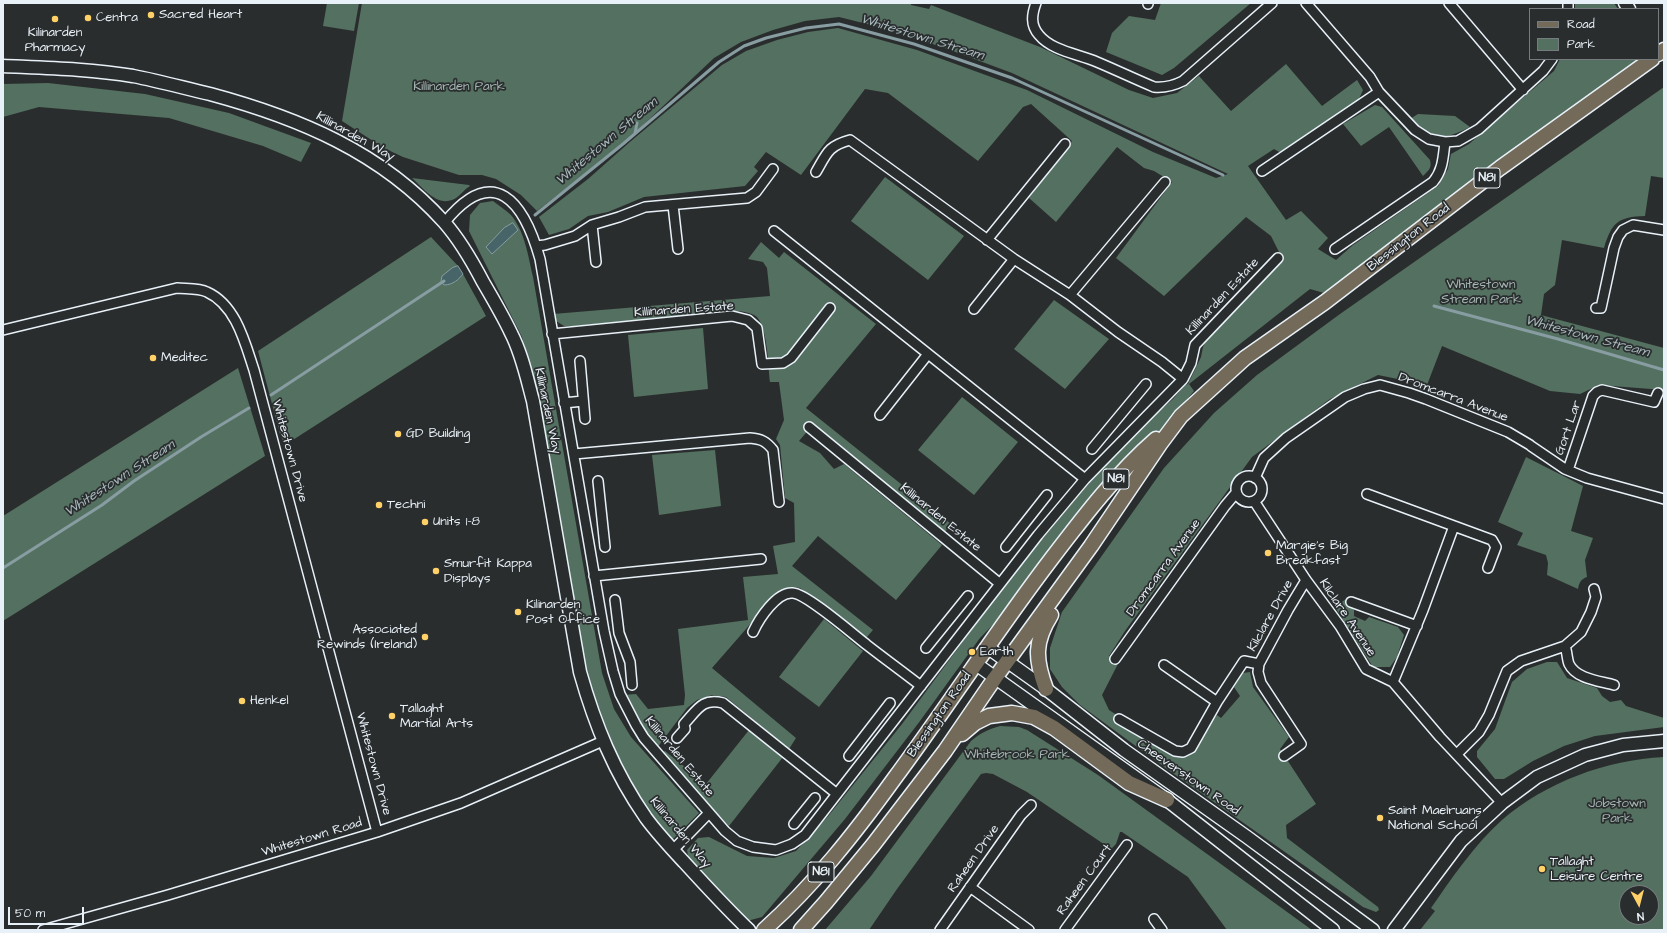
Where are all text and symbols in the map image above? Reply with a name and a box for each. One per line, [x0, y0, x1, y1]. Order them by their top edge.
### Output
place label: Sacred Heart [159, 7, 242, 23]
legend [1529, 8, 1659, 60]
place label: Centra [96, 10, 138, 26]
marker: Sacred Heart [146, 10, 156, 20]
water label: Whitestown Stream [858, 11, 986, 65]
marker: Centra [83, 13, 93, 23]
marker: Kilinarden Pharmacy [50, 14, 60, 24]
text: Road [1567, 16, 1595, 33]
place label: Kilinarden Pharmacy [25, 25, 85, 56]
text: Park [1567, 36, 1595, 53]
park label: Killinarden Park [413, 79, 505, 95]
water label: Whitestown Stream [553, 94, 661, 190]
street label: Killinarden Way [313, 109, 397, 165]
road number: N81 [1474, 168, 1500, 188]
street label: Blessington Road [1365, 201, 1453, 275]
street label: Killinarden Estate [1183, 255, 1263, 339]
park label: Whitestown Stream Park [1441, 277, 1521, 308]
street label: Killinarden Estate [634, 299, 734, 321]
water label: Whitestown Stream [1523, 312, 1651, 362]
place label: Meditec [161, 350, 208, 366]
marker: Meditec [148, 353, 158, 363]
street label: Killinarden Way [530, 367, 564, 455]
street label: Dromcarra Avenue [1396, 370, 1510, 426]
street label: Whitestown Drive [268, 398, 310, 504]
street label: Gort Lar [1552, 399, 1586, 457]
place label: GD Building [406, 426, 470, 442]
marker: GD Building [393, 429, 403, 439]
water label: Whitestown Stream [62, 437, 178, 521]
road number: N81 [1103, 469, 1129, 489]
street label: Killinarden Estate [896, 480, 984, 556]
place label: Techni [387, 497, 425, 513]
marker: Techni [374, 500, 384, 510]
place label: Units 1-8 [433, 514, 480, 530]
street label: Dromcarra Avenue [1124, 516, 1204, 620]
marker: Units 1-8 [420, 517, 430, 527]
place label: Margie's Big Breakfast [1276, 538, 1348, 569]
marker: Margie's Big Breakfast [1263, 548, 1273, 558]
place label: Smurfit Kappa Displays [444, 556, 532, 587]
marker: Smurfit Kappa Displays [431, 566, 441, 576]
street label: Kilclare Avenue [1315, 576, 1379, 660]
street label: Kilclare Drive [1245, 577, 1297, 655]
place label: Kilinarden Post Office [526, 597, 600, 628]
marker: Kilinarden Post Office [513, 607, 523, 617]
place label: Associated Rewinds (Ireland) [317, 622, 417, 653]
marker: Associated Rewinds (Ireland) [420, 632, 430, 642]
place label: Earth [980, 644, 1013, 660]
marker: Earth [967, 647, 977, 657]
street label: Blessington Road [905, 669, 975, 761]
place label: Henkel [250, 693, 288, 709]
marker: Henkel [237, 696, 247, 706]
place label: Tallaght Martial Arts [400, 701, 473, 732]
street label: Whitestown Drive [352, 711, 394, 817]
marker: Tallaght Martial Arts [387, 711, 397, 721]
street label: Killinarden Estate [641, 714, 717, 800]
street label: Cheeverstown Road [1134, 737, 1242, 819]
park label: Whitebrook Park [964, 747, 1070, 763]
street label: Killinarden Way [646, 794, 714, 872]
park label: Jobstown Park [1588, 796, 1646, 827]
place label: Saint Maelruans National School [1388, 803, 1482, 834]
marker: Saint Maelruans National School [1375, 813, 1385, 823]
street label: Whitestown Road [260, 815, 364, 861]
street label: Raheen Drive [945, 822, 1003, 896]
street label: Raheen Court [1054, 842, 1116, 918]
place label: Tallaght Leisure Centre [1550, 854, 1643, 885]
road number: N81 [808, 862, 834, 882]
marker: Tallaght Leisure Centre [1537, 864, 1547, 874]
north arrow [1619, 885, 1659, 925]
scale bar [10, 899, 86, 925]
text: 50 m [15, 905, 45, 922]
text: N [1636, 909, 1645, 924]

